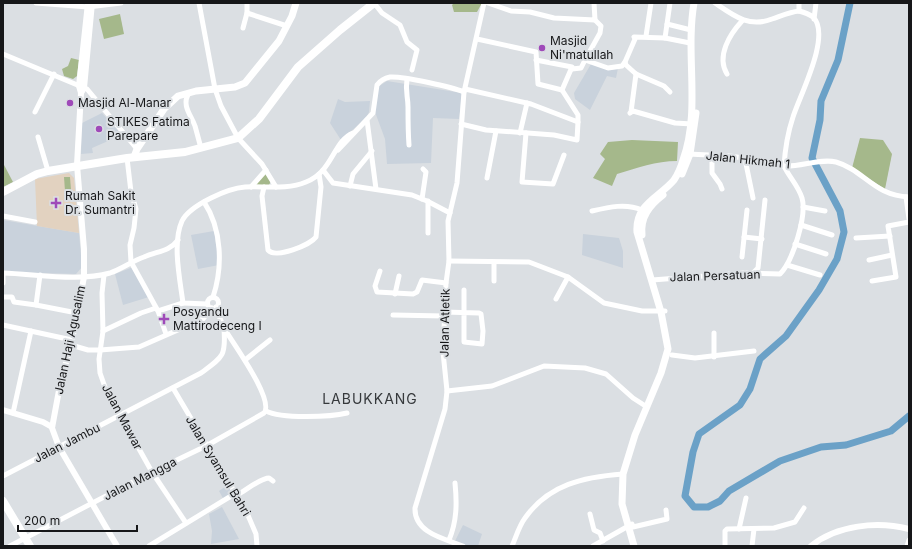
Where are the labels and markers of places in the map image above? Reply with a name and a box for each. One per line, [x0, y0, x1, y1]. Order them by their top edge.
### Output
place label: Masjid Ni'matullah [550, 33, 613, 62]
marker: Masjid Ni'matullah [537, 43, 547, 53]
place label: Masjid Al-Manar [78, 95, 172, 110]
marker: Masjid Al-Manar [65, 98, 75, 108]
place label: STIKES Fatima Parepare [107, 114, 190, 143]
marker: STIKES Fatima Parepare [94, 124, 104, 134]
place label: Rumah Sakit Dr. Sumantri [65, 188, 135, 217]
marker: Rumah Sakit Dr. Sumantri [50, 197, 62, 209]
place label: Posyandu Mattirodeceng I [173, 304, 262, 333]
marker: Posyandu Mattirodeceng I [158, 313, 170, 325]

